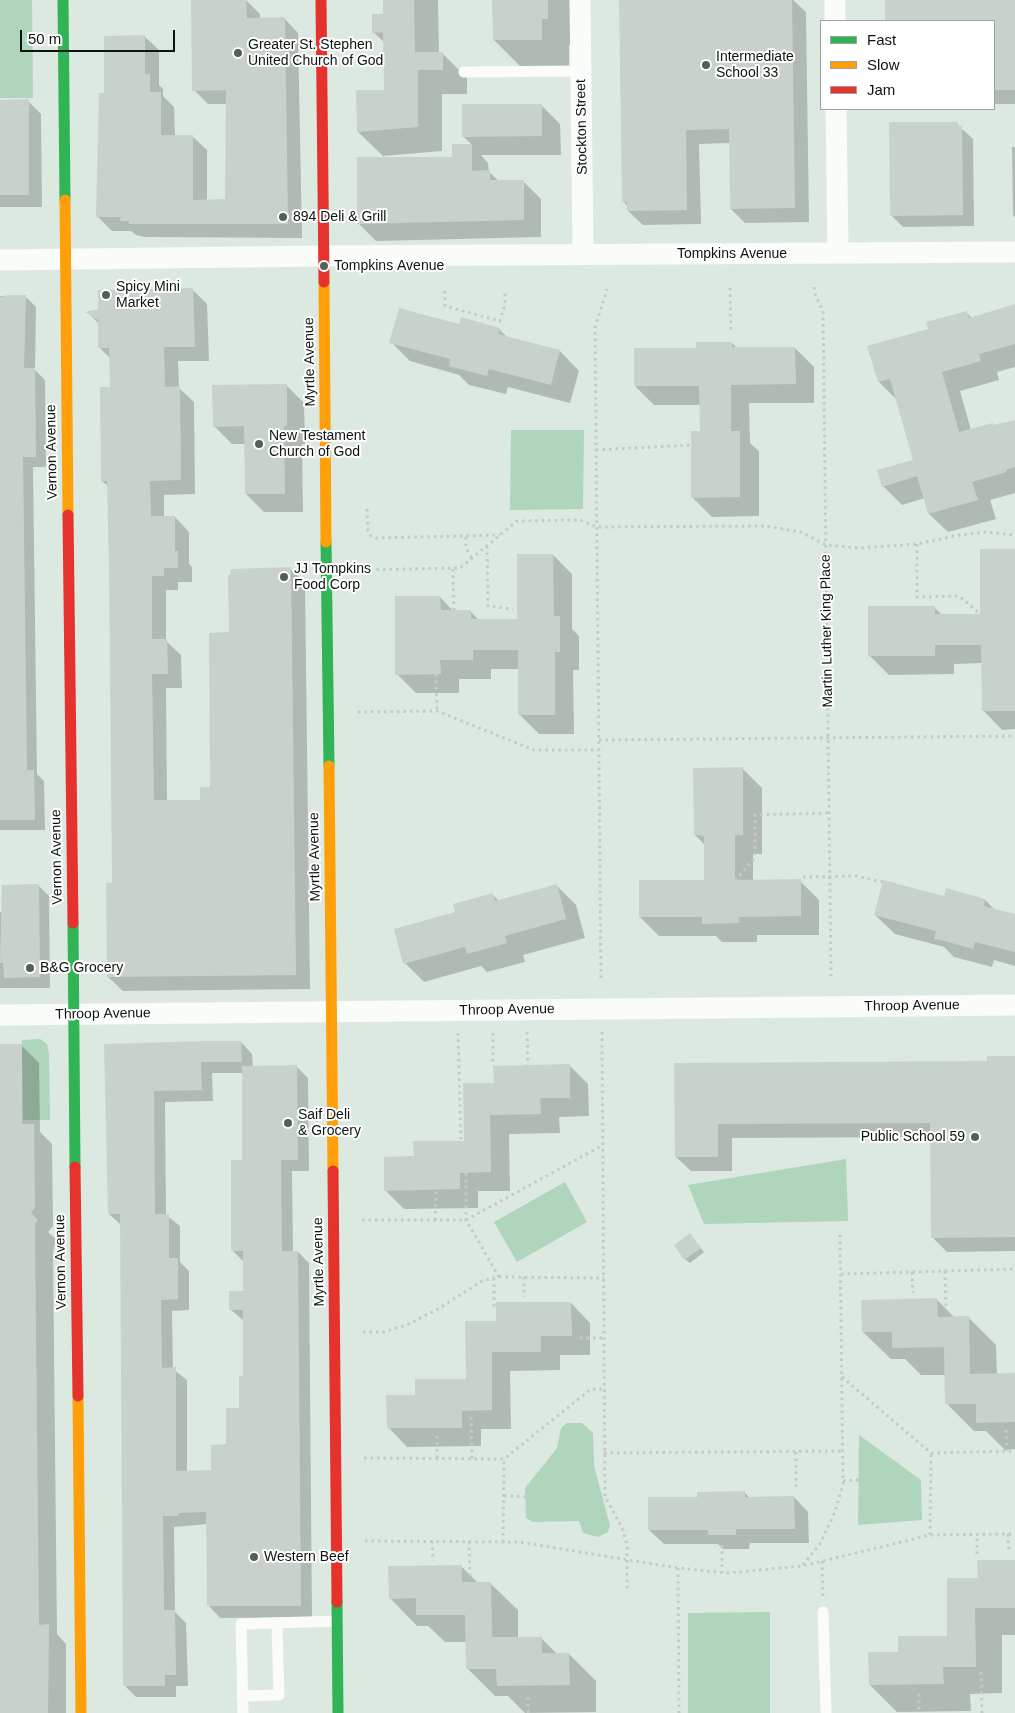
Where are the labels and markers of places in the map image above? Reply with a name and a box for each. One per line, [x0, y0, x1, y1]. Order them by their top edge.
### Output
place label: Greater St. Stephen United Church of God [248, 37, 383, 70]
marker: Greater St. Stephen United Church of God [232, 47, 244, 59]
place label: Intermediate School 33 [716, 49, 794, 82]
marker: Intermediate School 33 [700, 59, 712, 71]
place label: 894 Deli & Grill [293, 209, 386, 225]
marker: 894 Deli & Grill [277, 211, 289, 223]
place label: Tompkins Avenue [334, 258, 444, 274]
marker: Tompkins Avenue [318, 260, 330, 272]
place label: Spicy Mini Market [116, 279, 180, 312]
marker: Spicy Mini Market [100, 289, 112, 301]
place label: New Testament Church of God [269, 428, 365, 461]
marker: New Testament Church of God [253, 438, 265, 450]
place label: JJ Tompkins Food Corp [294, 561, 371, 594]
marker: JJ Tompkins Food Corp [278, 571, 290, 583]
place label: B&G Grocery [40, 960, 123, 976]
marker: B&G Grocery [24, 962, 36, 974]
place label: Saif Deli & Grocery [298, 1107, 361, 1140]
marker: Saif Deli & Grocery [282, 1117, 294, 1129]
place label: Public School 59 [861, 1129, 965, 1145]
marker: Public School 59 [969, 1131, 981, 1143]
place label: Western Beef [264, 1549, 349, 1565]
marker: Western Beef [248, 1551, 260, 1563]

